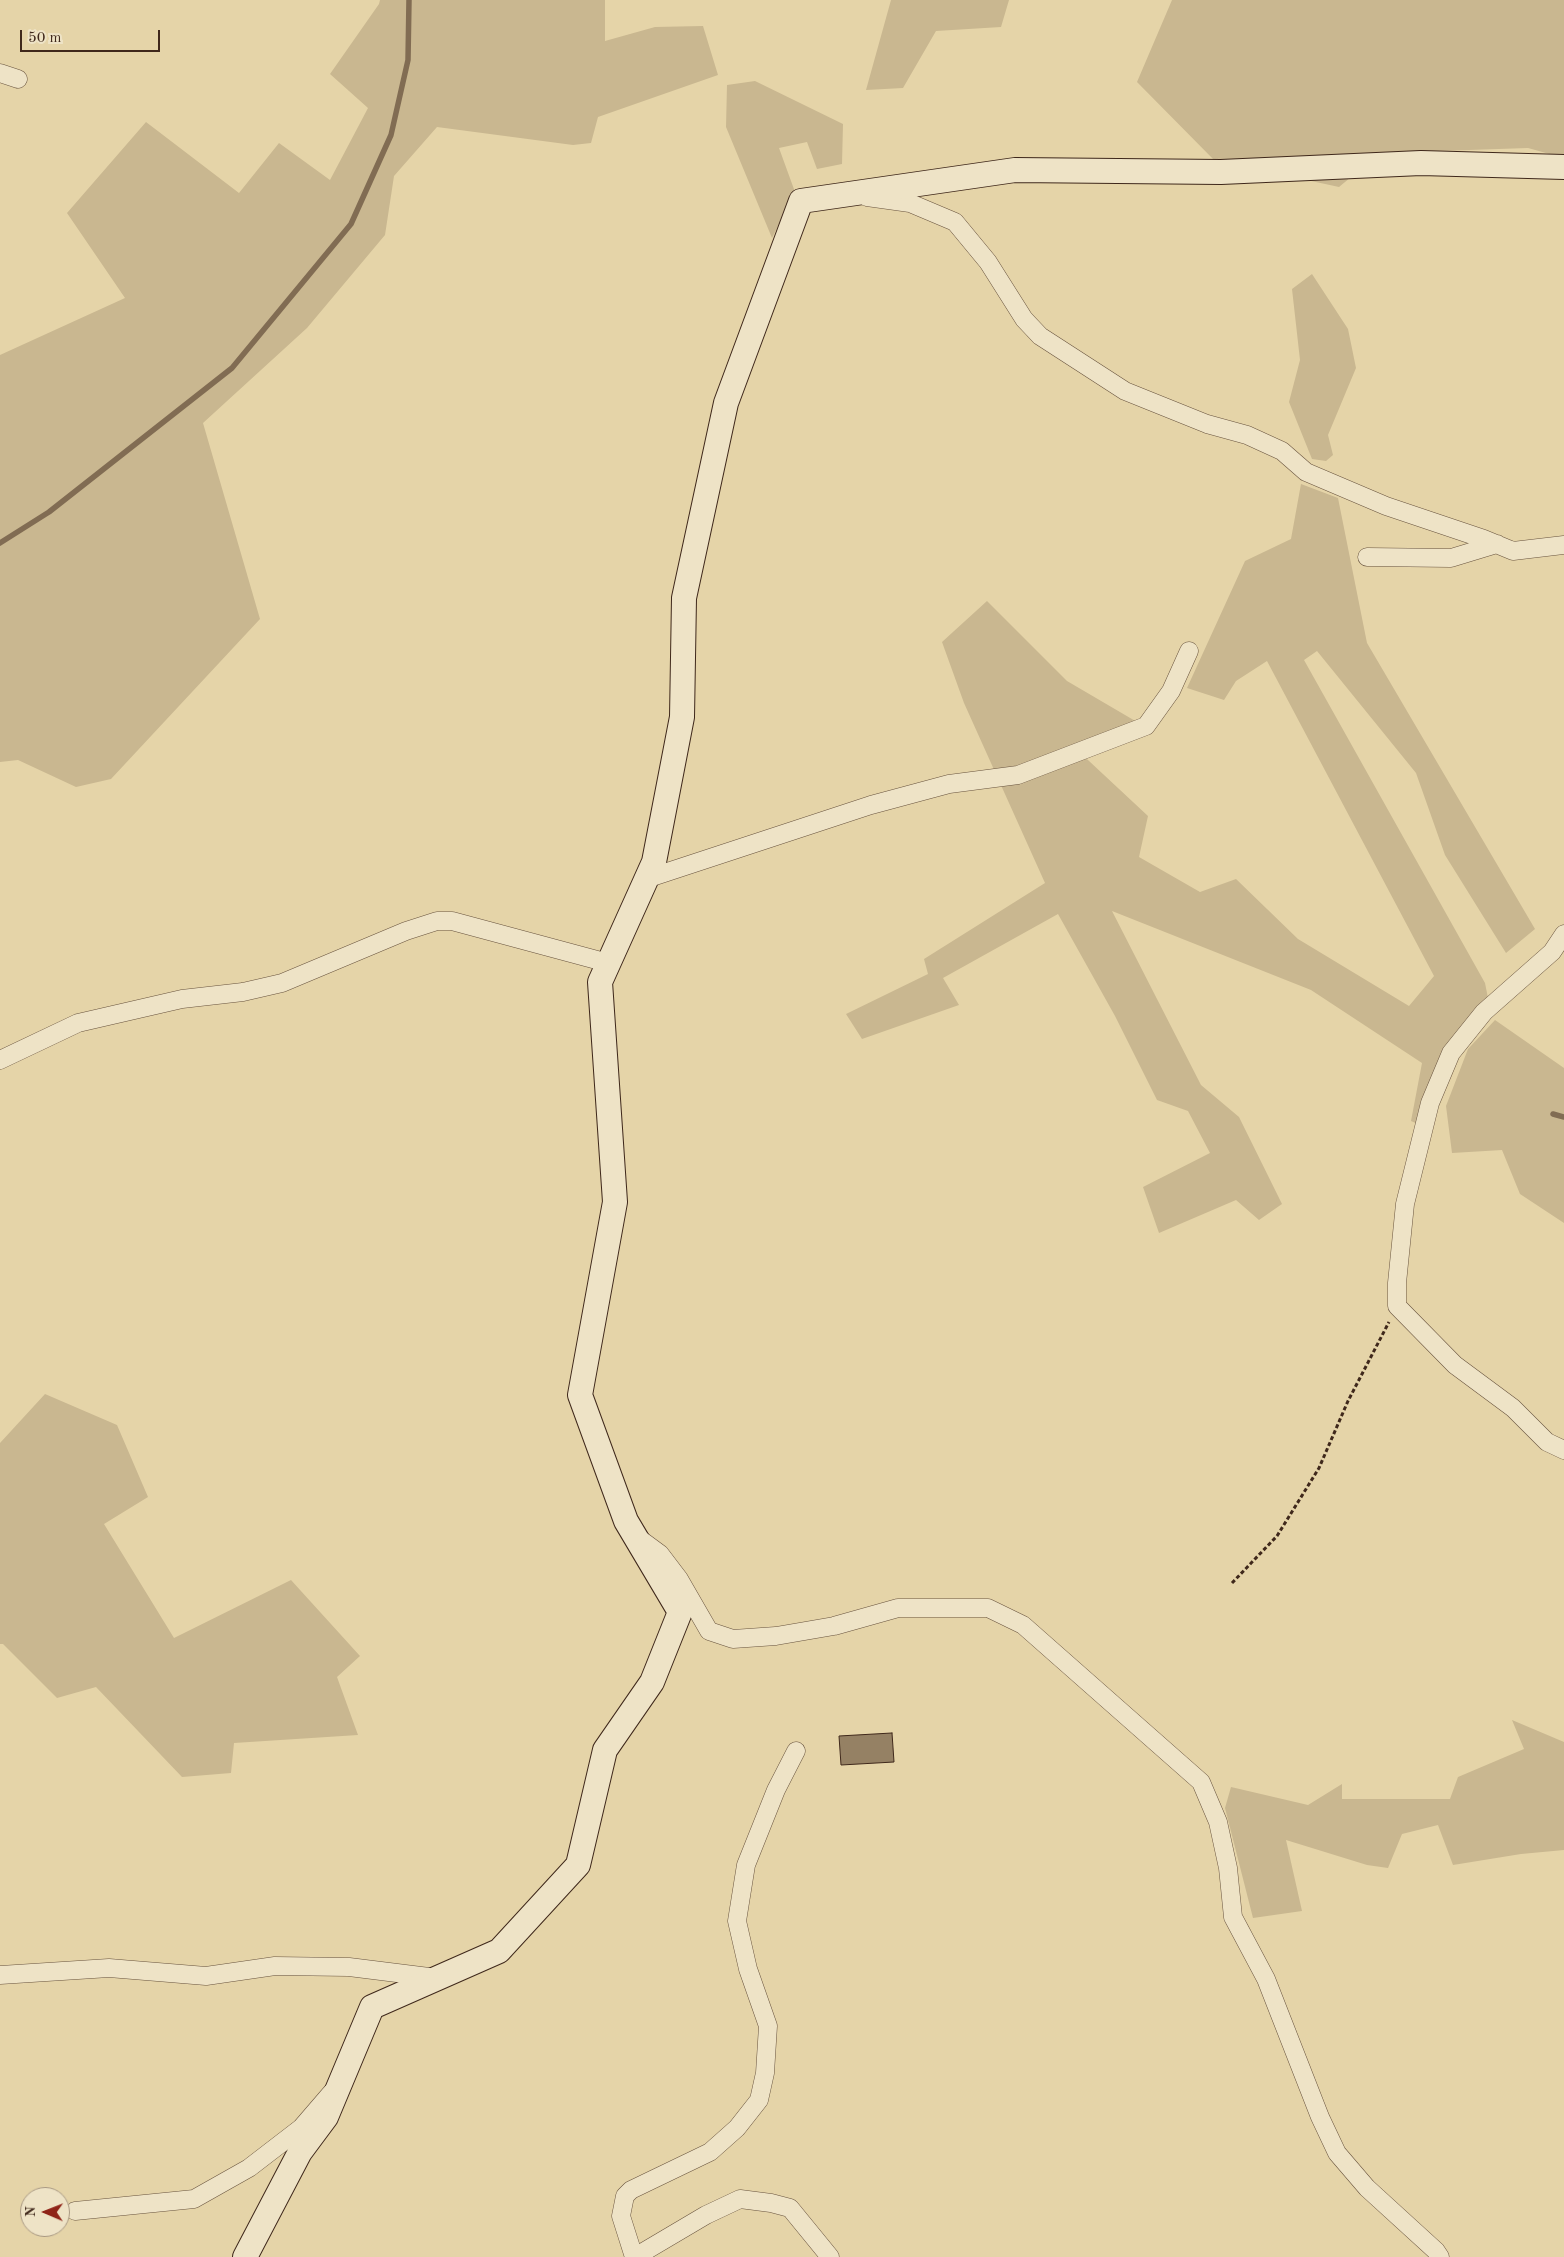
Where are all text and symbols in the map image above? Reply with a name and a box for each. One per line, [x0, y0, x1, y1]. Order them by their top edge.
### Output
scale bar [22, 20, 162, 52]
text: 50 m [28, 31, 62, 46]
north arrow [20, 2187, 70, 2237]
text: N [24, 2206, 38, 2217]

